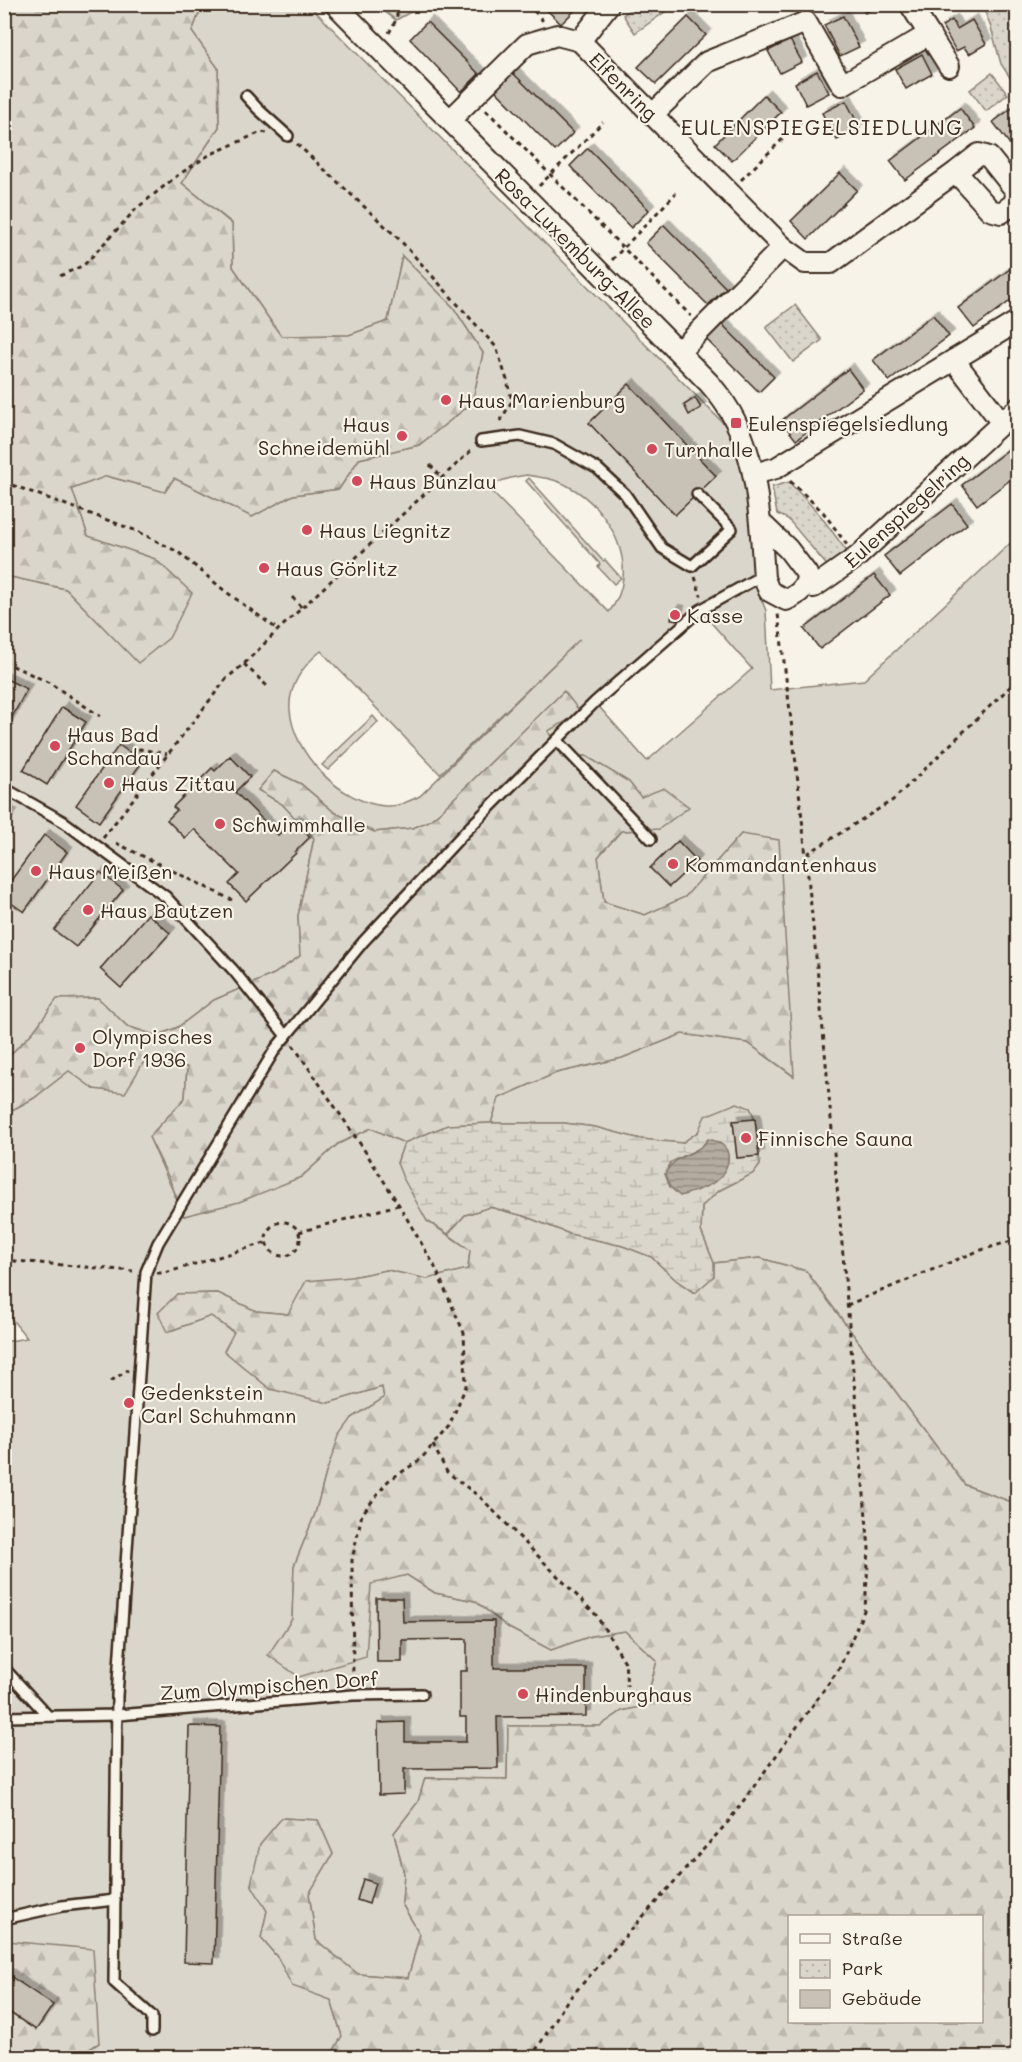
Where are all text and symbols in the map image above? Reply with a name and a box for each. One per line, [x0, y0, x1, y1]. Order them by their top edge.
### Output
street label: Elfenring [584, 46, 664, 126]
district label: EULENSPIEGELSIEDLUNG [681, 113, 963, 140]
street label: Rosa-Luxemburg-Allee [490, 162, 662, 334]
place label: Haus Marienburg [458, 387, 625, 413]
marker: Haus Marienburg [439, 393, 453, 407]
place label: Eulenspiegelsiedlung [748, 410, 948, 436]
place label: Haus Schneidemühl [258, 411, 390, 460]
marker: Eulenspiegelsiedlung [729, 416, 743, 430]
marker: Haus Schneidemühl [395, 429, 409, 443]
place label: Turnhalle [664, 436, 753, 462]
marker: Turnhalle [645, 442, 659, 456]
street label: Eulenspiegelring [838, 447, 974, 573]
place label: Haus Bunzlau [369, 468, 497, 494]
marker: Haus Bunzlau [350, 474, 364, 488]
place label: Haus Liegnitz [319, 517, 451, 543]
marker: Haus Liegnitz [300, 523, 314, 537]
place label: Haus Görlitz [276, 555, 398, 581]
marker: Haus Görlitz [257, 561, 271, 575]
place label: Kasse [687, 602, 743, 628]
marker: Kasse [668, 608, 682, 622]
place label: Haus Bad Schandau [67, 721, 161, 770]
marker: Haus Bad Schandau [48, 739, 62, 753]
place label: Haus Zittau [121, 770, 235, 796]
marker: Haus Zittau [102, 776, 116, 790]
place label: Schwimmhalle [232, 811, 366, 837]
marker: Schwimmhalle [213, 817, 227, 831]
place label: Kommandantenhaus [685, 851, 877, 877]
marker: Kommandantenhaus [666, 857, 680, 871]
place label: Haus Meißen [48, 858, 172, 884]
marker: Haus Meißen [29, 864, 43, 878]
place label: Haus Bautzen [100, 897, 233, 923]
marker: Haus Bautzen [81, 903, 95, 917]
place label: Olympisches Dorf 1936 [92, 1023, 213, 1072]
marker: Olympisches Dorf 1936 [73, 1041, 87, 1055]
place label: Finnische Sauna [758, 1125, 913, 1151]
marker: Finnische Sauna [739, 1131, 753, 1145]
place label: Gedenkstein Carl Schuhmann [141, 1379, 296, 1428]
marker: Gedenkstein Carl Schuhmann [122, 1396, 136, 1410]
street label: Zum Olympischen Dorf [159, 1664, 380, 1706]
place label: Hindenburghaus [535, 1681, 692, 1707]
marker: Hindenburghaus [516, 1687, 530, 1701]
legend [788, 1915, 983, 2023]
text: Straße [842, 1926, 903, 1950]
text: Park [842, 1956, 883, 1980]
text: Gebäude [842, 1986, 922, 2010]

